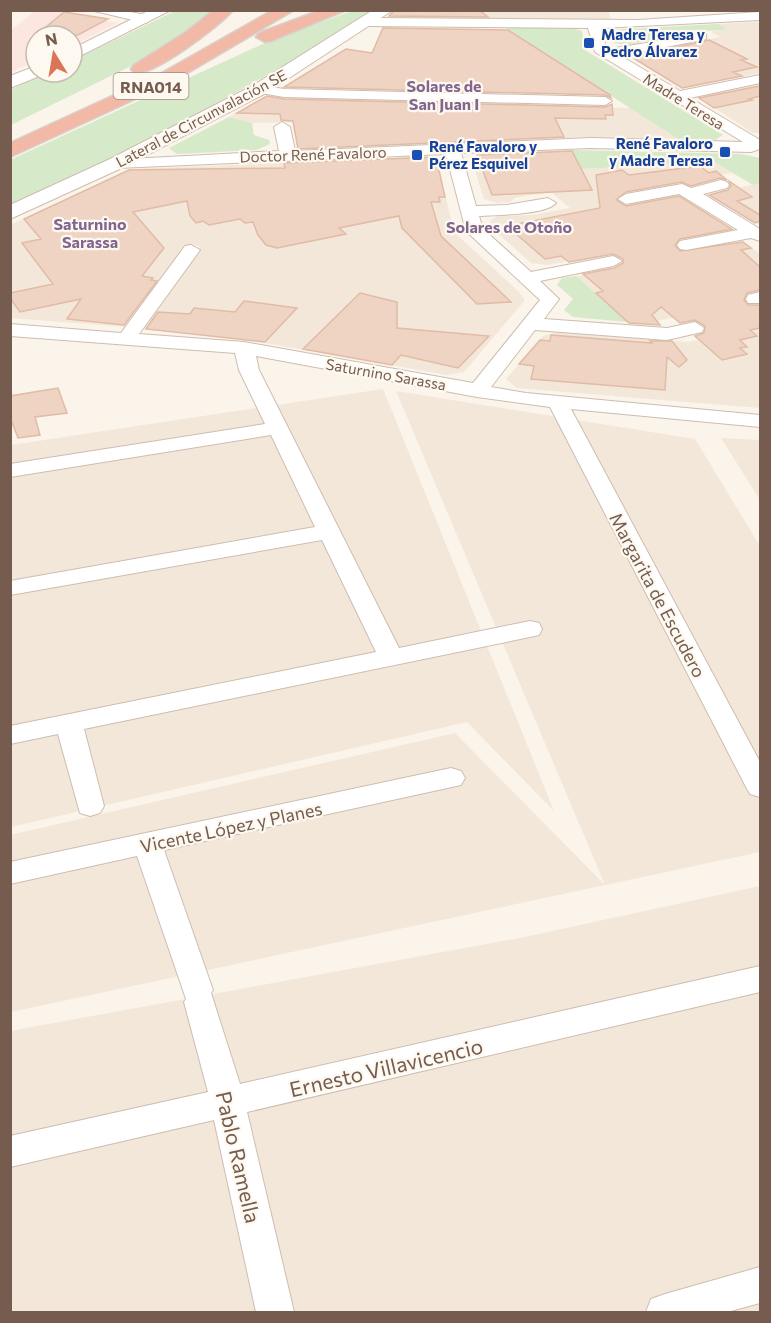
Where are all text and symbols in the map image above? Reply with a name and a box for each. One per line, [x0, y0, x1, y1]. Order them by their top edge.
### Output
north arrow [24, 24, 84, 84]
place label: Madre Teresa y Pedro Álvarez [601, 25, 706, 60]
text: N [43, 28, 59, 49]
marker: Madre Teresa y Pedro Álvarez [582, 36, 596, 50]
street label: Lateral de Circunvalación SE [113, 65, 290, 171]
street label: Madre Teresa [640, 69, 728, 133]
road number: RNA014 [114, 73, 188, 99]
district label: Solares de San Juan I [406, 76, 482, 113]
place label: René Favaloro y Madre Teresa [609, 134, 713, 169]
place label: René Favaloro y Pérez Esquivel [429, 137, 538, 172]
street label: Doctor René Favaloro [239, 142, 387, 166]
marker: René Favaloro y Madre Teresa [718, 145, 732, 159]
marker: René Favaloro y Pérez Esquivel [410, 148, 424, 162]
district label: Saturnino Sarassa [53, 214, 127, 251]
district label: Solares de Otoño [446, 217, 573, 236]
street label: Saturnino Sarassa [324, 355, 448, 393]
street label: Margarita de Escudero [605, 509, 711, 681]
street label: Vicente López y Planes [138, 797, 324, 857]
street label: Ernesto Villavicencio [287, 1033, 485, 1101]
street label: Pablo Ramella [212, 1089, 266, 1225]

